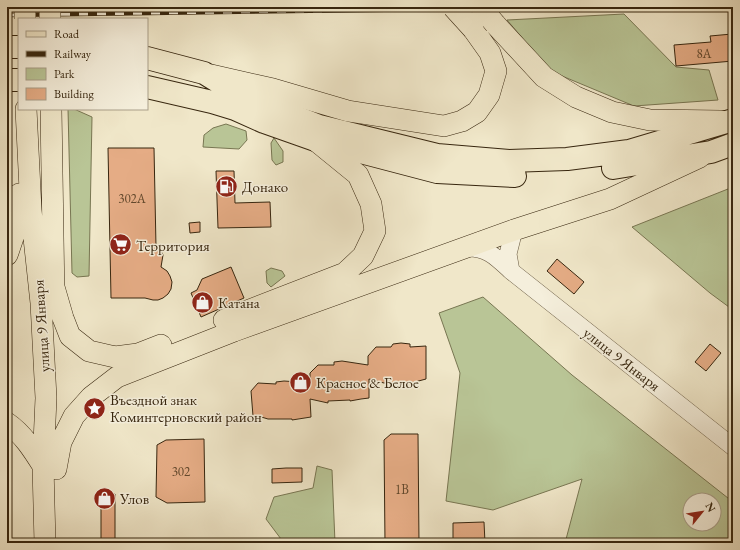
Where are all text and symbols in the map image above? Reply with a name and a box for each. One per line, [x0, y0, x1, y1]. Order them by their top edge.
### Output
legend [18, 18, 148, 110]
text: Road [54, 26, 80, 42]
house number: 8А [696, 45, 713, 62]
text: Railway [54, 46, 92, 62]
text: Park [54, 66, 75, 82]
text: Building [54, 86, 95, 102]
fuel station icon: Донако [213, 173, 239, 199]
place label: Донако [242, 177, 288, 196]
house number: 302А [118, 190, 147, 207]
supermarket icon: Территория [108, 232, 134, 258]
place label: Территория [136, 236, 210, 255]
street label: улица 9 Января [28, 279, 54, 373]
shop icon: Катана [190, 289, 216, 315]
place label: Катана [218, 293, 260, 312]
street label: улица 9 Января [580, 323, 665, 395]
shop icon: Красное & Белое [287, 369, 313, 395]
place label: Красное & Белое [316, 373, 419, 392]
place label: Въездной знак Коминтерновский район [110, 390, 262, 426]
place icon: Въездной знак Коминтерновский район [81, 395, 107, 421]
house number: 302 [172, 463, 191, 480]
house number: 1В [395, 481, 409, 498]
shop icon: Улов [91, 485, 117, 511]
place label: Улов [119, 489, 149, 508]
north arrow [682, 492, 722, 532]
text: N [702, 500, 719, 514]

